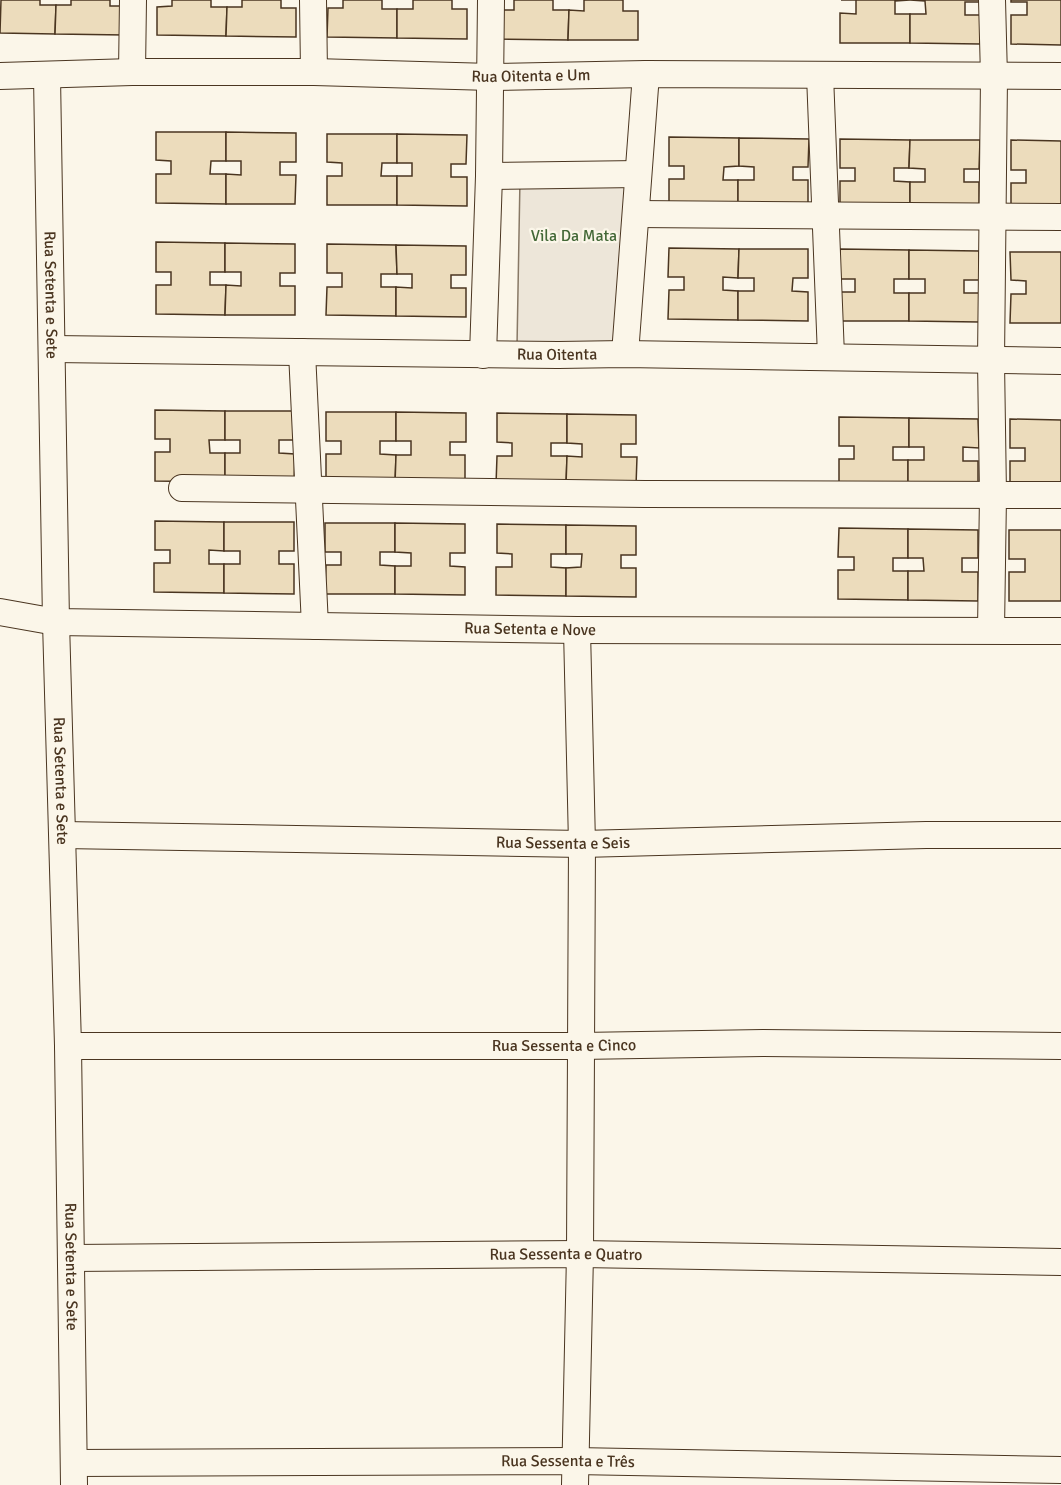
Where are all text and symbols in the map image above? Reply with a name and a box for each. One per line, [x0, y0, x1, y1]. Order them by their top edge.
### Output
street label: Rua Oitenta e Um [471, 65, 591, 87]
park label: Vila Da Mata [531, 226, 617, 246]
street label: Rua Setenta e Sete [40, 231, 62, 359]
street label: Rua Oitenta [517, 344, 597, 365]
street label: Rua Setenta e Nove [464, 618, 596, 640]
street label: Rua Setenta e Sete [49, 717, 72, 845]
street label: Rua Sessenta e Seis [496, 833, 630, 854]
street label: Rua Sessenta e Cinco [492, 1035, 636, 1056]
street label: Rua Setenta e Sete [60, 1203, 82, 1331]
street label: Rua Sessenta e Quatro [489, 1244, 643, 1265]
street label: Rua Sessenta e Três [501, 1451, 635, 1472]

